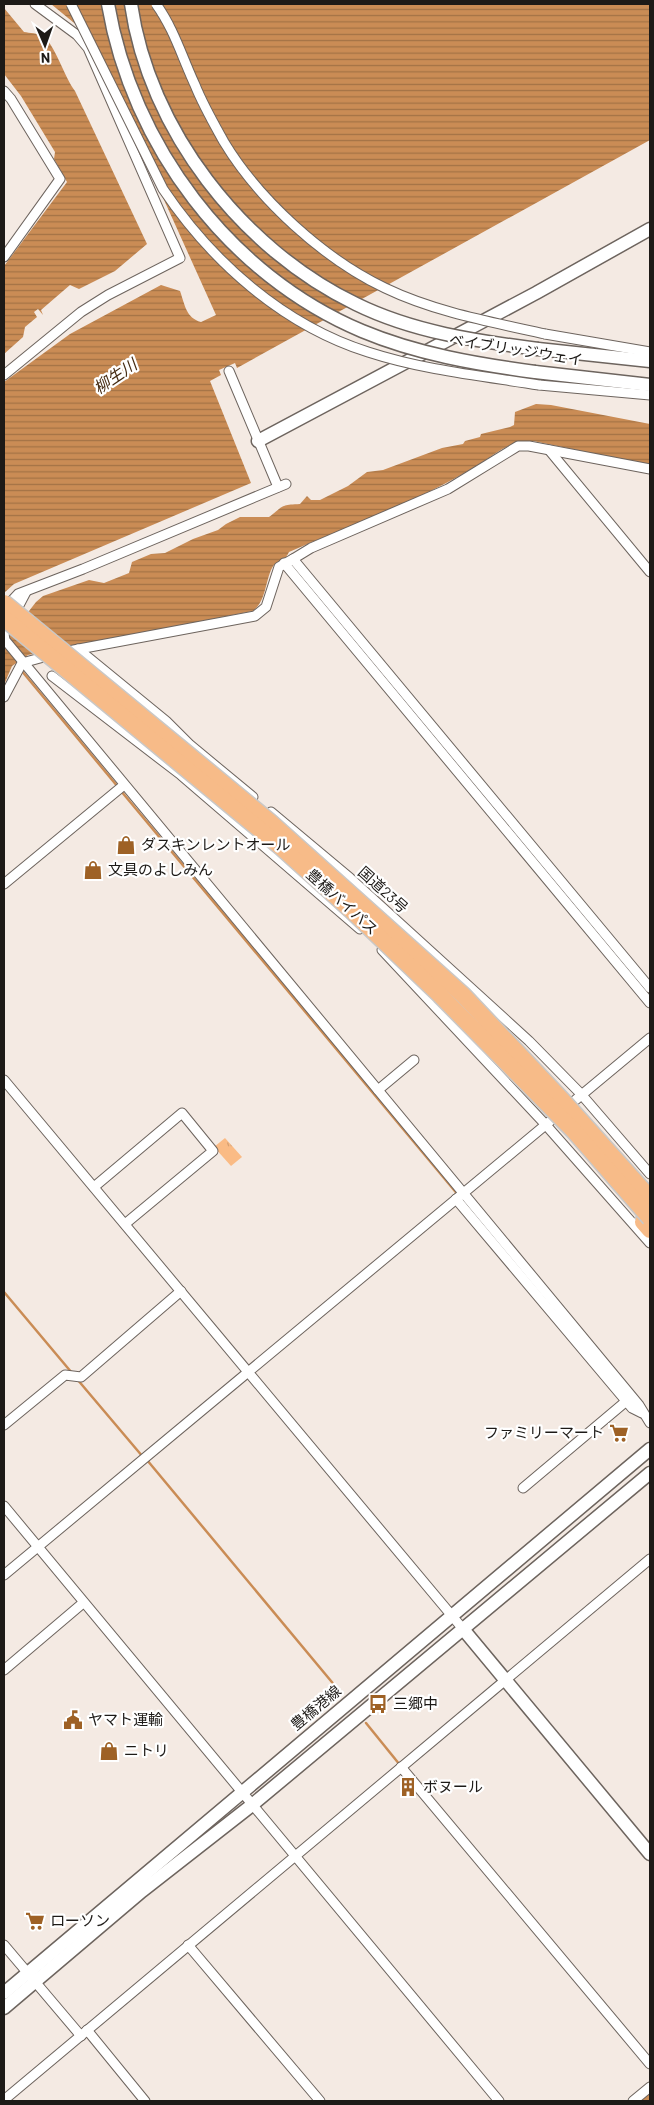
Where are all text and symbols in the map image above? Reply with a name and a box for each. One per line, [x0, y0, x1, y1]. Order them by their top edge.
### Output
north arrow [20, 20, 70, 70]
text: N [41, 50, 50, 67]
street label: ベイブリッジウェイ [448, 330, 584, 368]
water label: 柳生川 [90, 353, 142, 397]
shop icon: ダスキンレントオール [115, 834, 137, 856]
place label: ダスキンレントオール [141, 835, 291, 853]
shop icon: 文具のよしみん [82, 859, 104, 881]
place label: 文具のよしみん [108, 860, 213, 878]
street label: 国道23号 [355, 862, 412, 916]
street label: 豊橋バイパス [303, 865, 382, 938]
supermarket icon: ファミリーマート [608, 1422, 630, 1444]
place label: ファミリーマート [484, 1423, 604, 1441]
street label: 豊橋港線 [287, 1681, 344, 1733]
bus stop icon: 三郷中 [367, 1693, 389, 1715]
place label: 三郷中 [393, 1694, 438, 1712]
public building icon: ヤマト運輸 [62, 1709, 84, 1731]
place label: ヤマト運輸 [88, 1710, 163, 1728]
shop icon: ニトリ [98, 1740, 120, 1762]
place label: ニトリ [124, 1741, 169, 1759]
building icon: ボヌール [397, 1776, 419, 1798]
place label: ボヌール [423, 1777, 483, 1795]
supermarket icon: ローソン [24, 1910, 46, 1932]
place label: ローソン [50, 1911, 110, 1929]

